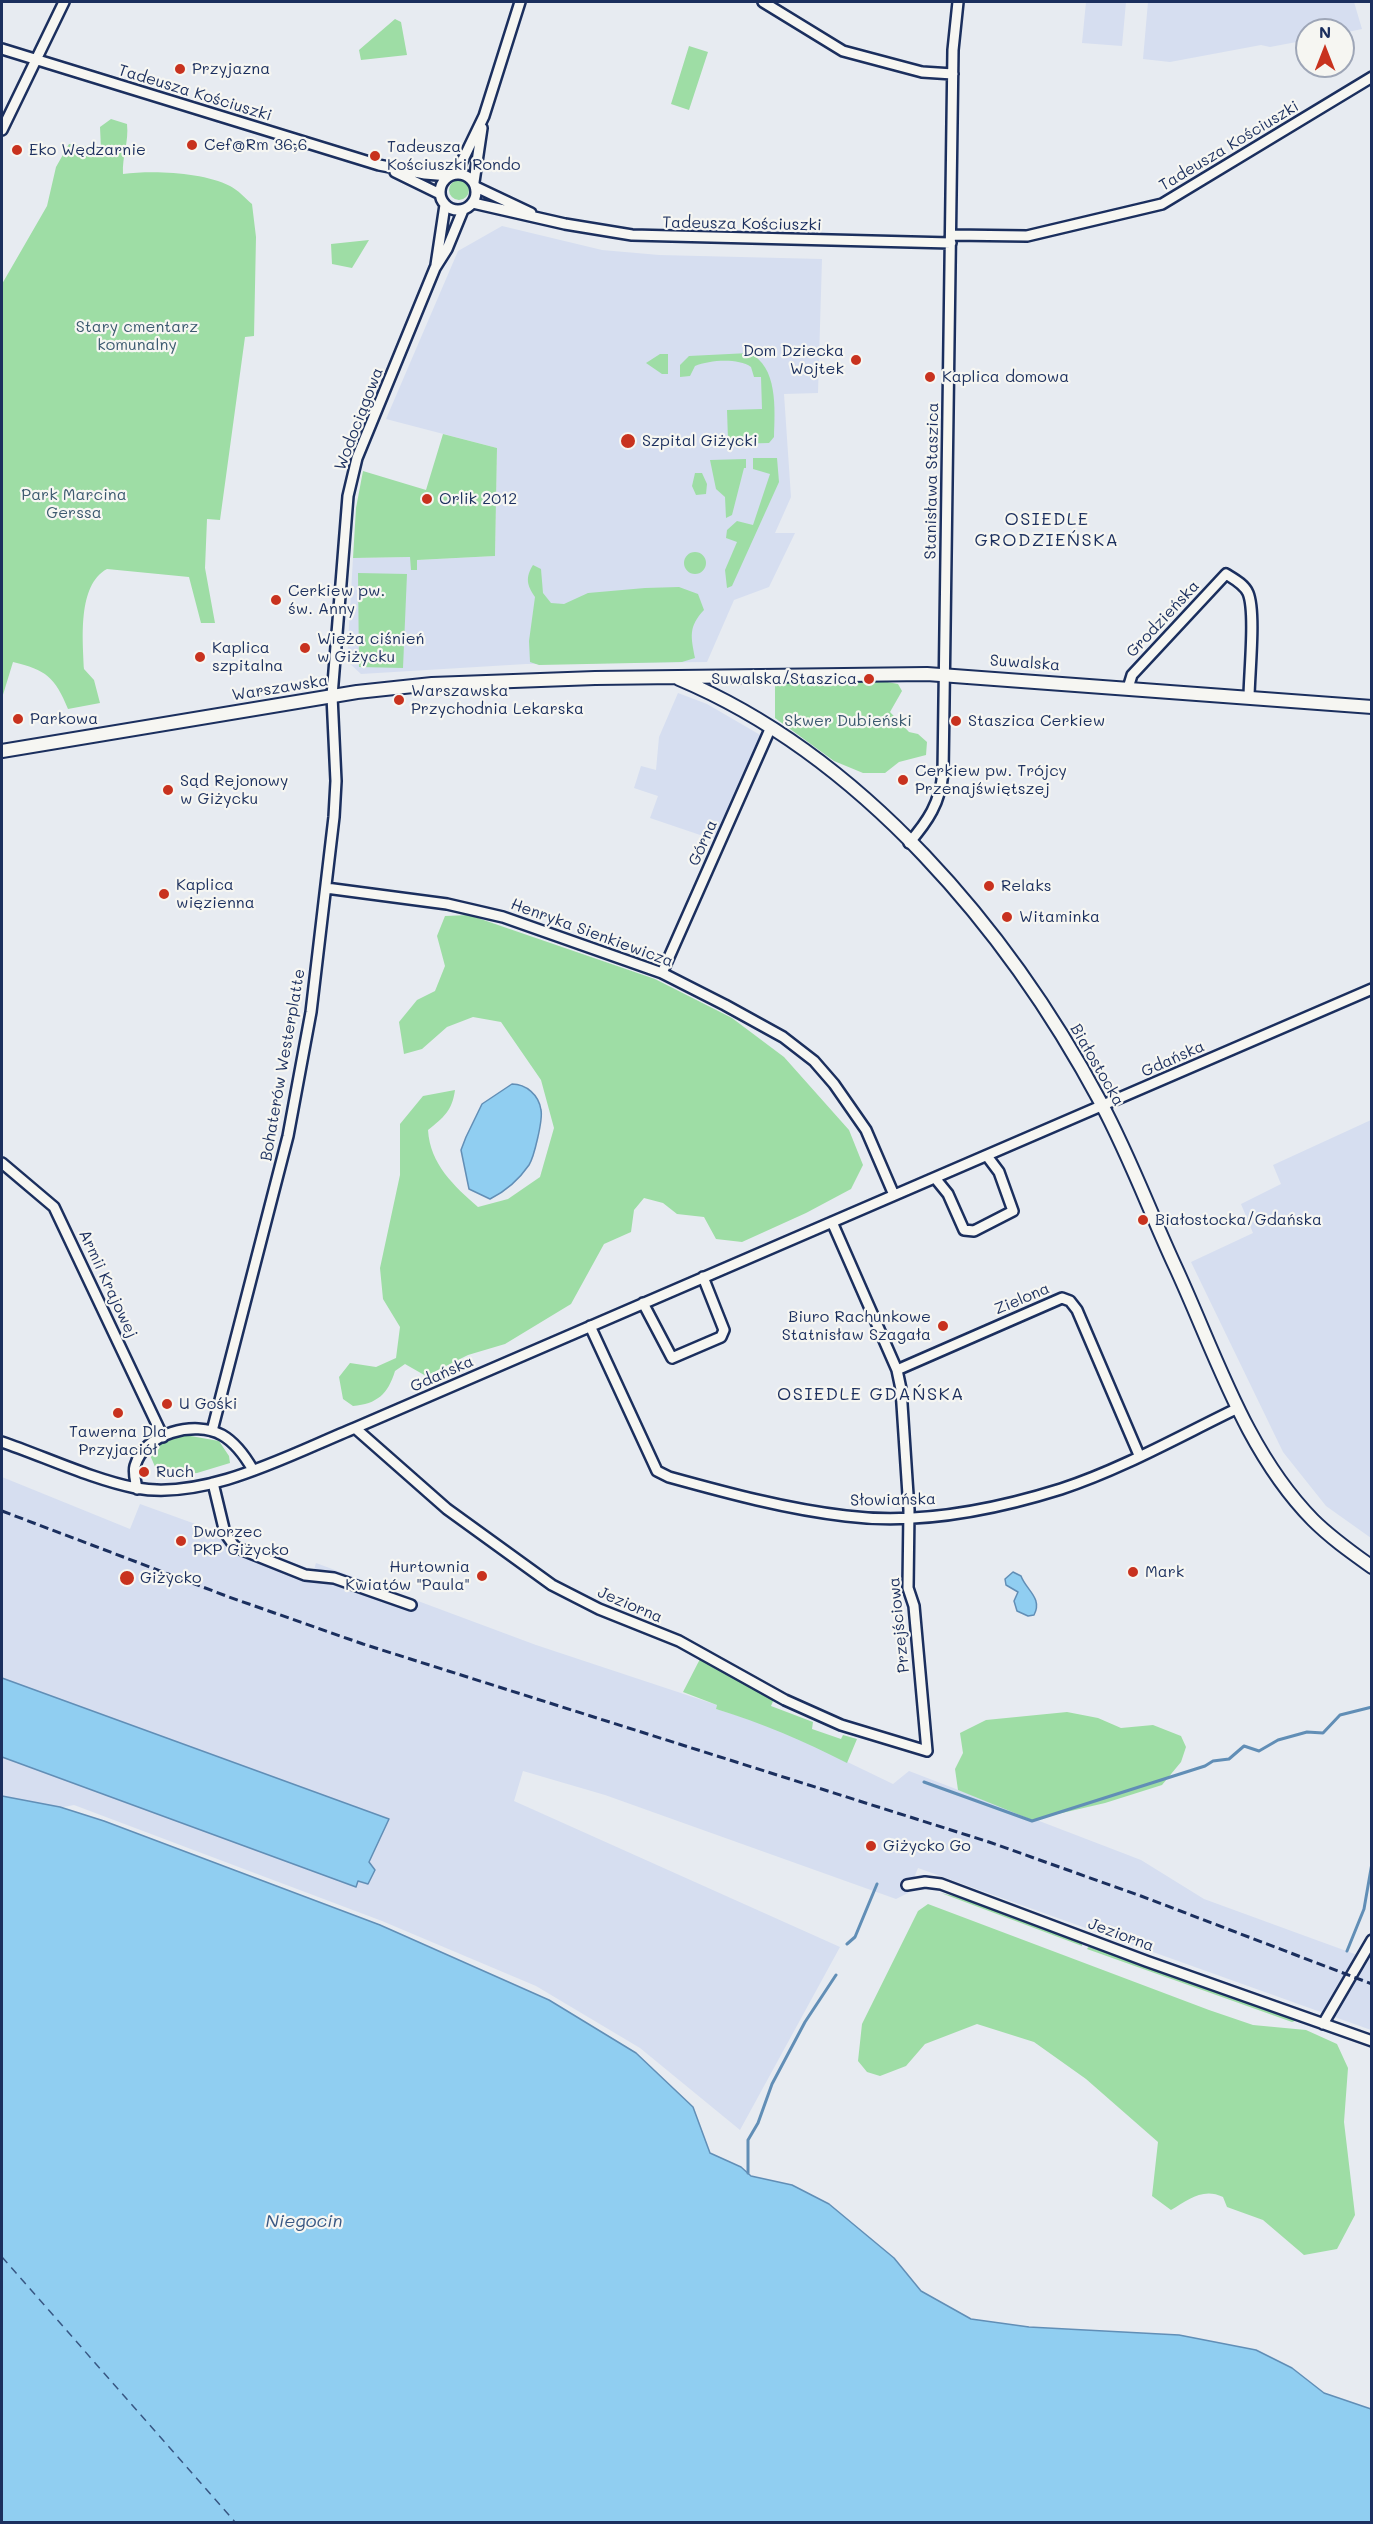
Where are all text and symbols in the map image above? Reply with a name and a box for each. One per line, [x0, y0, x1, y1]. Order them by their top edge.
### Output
north arrow [1295, 18, 1355, 78]
text: N [1319, 21, 1331, 42]
place label: Przyjazna [192, 59, 270, 79]
street label: Tadeusza Kościuszki [116, 60, 274, 126]
marker: Przyjazna [173, 62, 187, 76]
street label: Tadeusza Kościuszki [1156, 97, 1302, 195]
place label: Cef@Rm 36,6 [204, 135, 307, 155]
place label: Tadeusza Kościuszki Rondo [387, 137, 520, 175]
marker: Cef@Rm 36,6 [185, 138, 199, 152]
place label: Eko Wędzarnie [29, 140, 146, 160]
marker: Eko Wędzarnie [10, 143, 24, 157]
marker: Tadeusza Kościuszki Rondo [368, 149, 382, 163]
street label: Tadeusza Kościuszki [662, 213, 822, 235]
park label: Stary cmentarz komunalny [76, 317, 198, 355]
place label: Dom Dziecka Wojtek [743, 341, 844, 379]
marker: Dom Dziecka Wojtek [849, 353, 863, 367]
street label: Wodociągowa [331, 365, 387, 473]
place label: Kaplica domowa [942, 367, 1069, 387]
marker: Kaplica domowa [923, 370, 937, 384]
street label: Stanisława Staszica [921, 402, 943, 560]
place label: Szpital Giżycki [642, 431, 758, 451]
marker: Szpital Giżycki [619, 432, 637, 450]
park label: Park Marcina Gerssa [21, 485, 127, 523]
place label: Orlik 2012 [439, 489, 517, 509]
marker: Orlik 2012 [420, 492, 434, 506]
district label: OSIEDLE GRODZIEŃSKA [974, 508, 1120, 550]
street label: Grodzieńska [1122, 576, 1204, 662]
place label: Cerkiew pw. św. Anny [288, 581, 385, 619]
marker: Cerkiew pw. św. Anny [269, 593, 283, 607]
place label: Wieża ciśnień w Giżycku [317, 629, 424, 667]
place label: Kaplica szpitalna [212, 638, 283, 676]
marker: Wieża ciśnień w Giżycku [298, 641, 312, 655]
marker: Kaplica szpitalna [193, 650, 207, 664]
street label: Suwalska [989, 651, 1061, 675]
place label: Suwalska/Staszica [711, 669, 857, 689]
street label: Warszawska [230, 671, 330, 705]
marker: Suwalska/Staszica [862, 672, 876, 686]
place label: Warszawska Przychodnia Lekarska [411, 681, 584, 719]
marker: Warszawska Przychodnia Lekarska [392, 693, 406, 707]
place label: Parkowa [30, 709, 98, 729]
park label: Skwer Dubieński [784, 711, 912, 731]
place label: Staszica Cerkiew [968, 711, 1105, 731]
marker: Parkowa [11, 712, 25, 726]
marker: Staszica Cerkiew [949, 714, 963, 728]
place label: Cerkiew pw. Trójcy Przenajświętszej [915, 761, 1067, 799]
place label: Sąd Rejonowy w Giżycku [180, 771, 288, 809]
marker: Cerkiew pw. Trójcy Przenajświętszej [896, 773, 910, 787]
marker: Sąd Rejonowy w Giżycku [161, 783, 175, 797]
street label: Górna [684, 817, 722, 869]
place label: Kaplica więzienna [176, 875, 255, 913]
place label: Relaks [1001, 876, 1051, 896]
marker: Relaks [982, 879, 996, 893]
marker: Kaplica więzienna [157, 887, 171, 901]
street label: Henryka Sienkiewicza [508, 895, 676, 971]
place label: Witaminka [1019, 907, 1100, 927]
marker: Witaminka [1000, 910, 1014, 924]
street label: Bohaterów Westerplatte [257, 967, 309, 1163]
street label: Białostocka [1066, 1021, 1128, 1109]
street label: Gdańska [1138, 1037, 1208, 1081]
place label: Białostocka/Gdańska [1155, 1210, 1322, 1230]
marker: Białostocka/Gdańska [1136, 1213, 1150, 1227]
street label: Armii Krajowej [75, 1227, 141, 1341]
street label: Zielona [992, 1279, 1052, 1319]
place label: Biuro Rachunkowe Statnisław Szagała [782, 1307, 931, 1345]
marker: Biuro Rachunkowe Statnisław Szagała [936, 1319, 950, 1333]
street label: Gdańska [407, 1352, 477, 1396]
district label: OSIEDLE GDAŃSKA [777, 1383, 965, 1405]
place label: U Gośki [179, 1394, 237, 1414]
marker: U Gośki [160, 1397, 174, 1411]
marker: Tawerna Dla Przyjaciół [111, 1406, 125, 1420]
place label: Tawerna Dla Przyjaciół [69, 1422, 167, 1460]
place label: Ruch [156, 1462, 193, 1482]
marker: Ruch [137, 1465, 151, 1479]
street label: Słowiańska [850, 1490, 936, 1510]
place label: Dworzec PKP Giżycko [193, 1522, 289, 1560]
marker: Dworzec PKP Giżycko [174, 1534, 188, 1548]
place label: Hurtownia Kwiatów "Paula" [345, 1557, 470, 1595]
place label: Mark [1145, 1562, 1184, 1582]
marker: Mark [1126, 1565, 1140, 1579]
place label: Giżycko [140, 1568, 201, 1588]
marker: Giżycko [118, 1569, 136, 1587]
marker: Hurtownia Kwiatów "Paula" [475, 1569, 489, 1583]
street label: Przejściowa [884, 1576, 914, 1674]
street label: Jeziorna [595, 1583, 665, 1627]
place label: Giżycko Go [883, 1836, 971, 1856]
marker: Giżycko Go [864, 1839, 878, 1853]
street label: Jeziorna [1085, 1914, 1157, 1956]
water label: Niegocin [265, 2210, 343, 2232]

